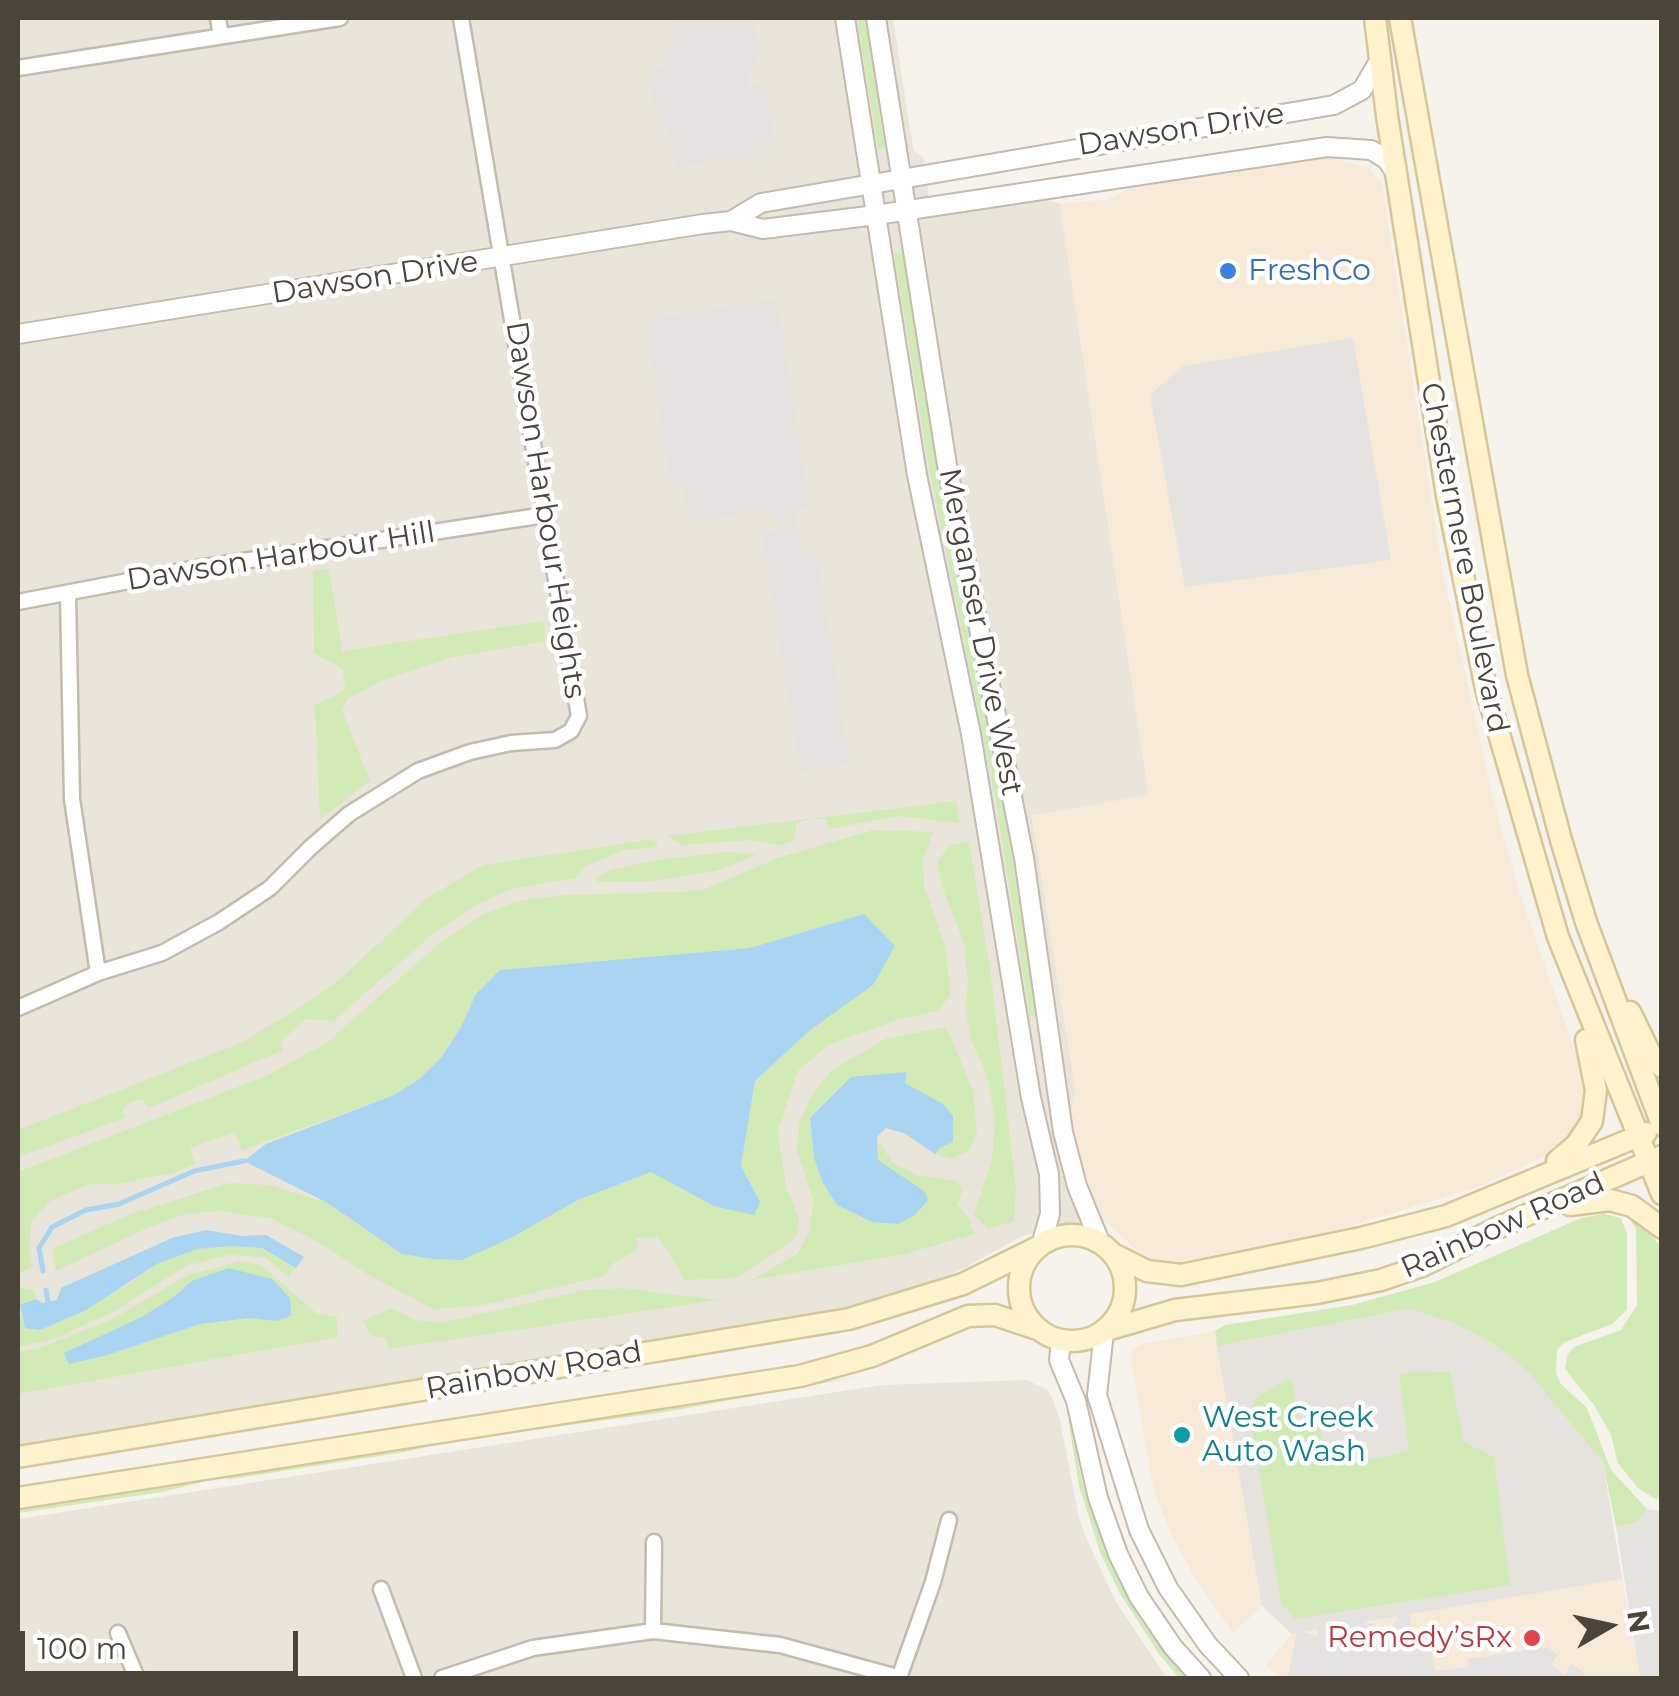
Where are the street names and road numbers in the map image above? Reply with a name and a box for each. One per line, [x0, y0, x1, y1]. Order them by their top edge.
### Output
street label: Dawson Drive [1075, 96, 1287, 164]
street label: Dawson Drive [269, 244, 481, 312]
street label: Dawson Harbour Heights [497, 319, 593, 701]
street label: Chestermere Boulevard [1412, 380, 1516, 736]
street label: Merganser Drive West [931, 465, 1029, 799]
street label: Dawson Harbour Hill [124, 515, 438, 599]
street label: Rainbow Road [1396, 1165, 1610, 1287]
street label: Rainbow Road [423, 1334, 645, 1408]

